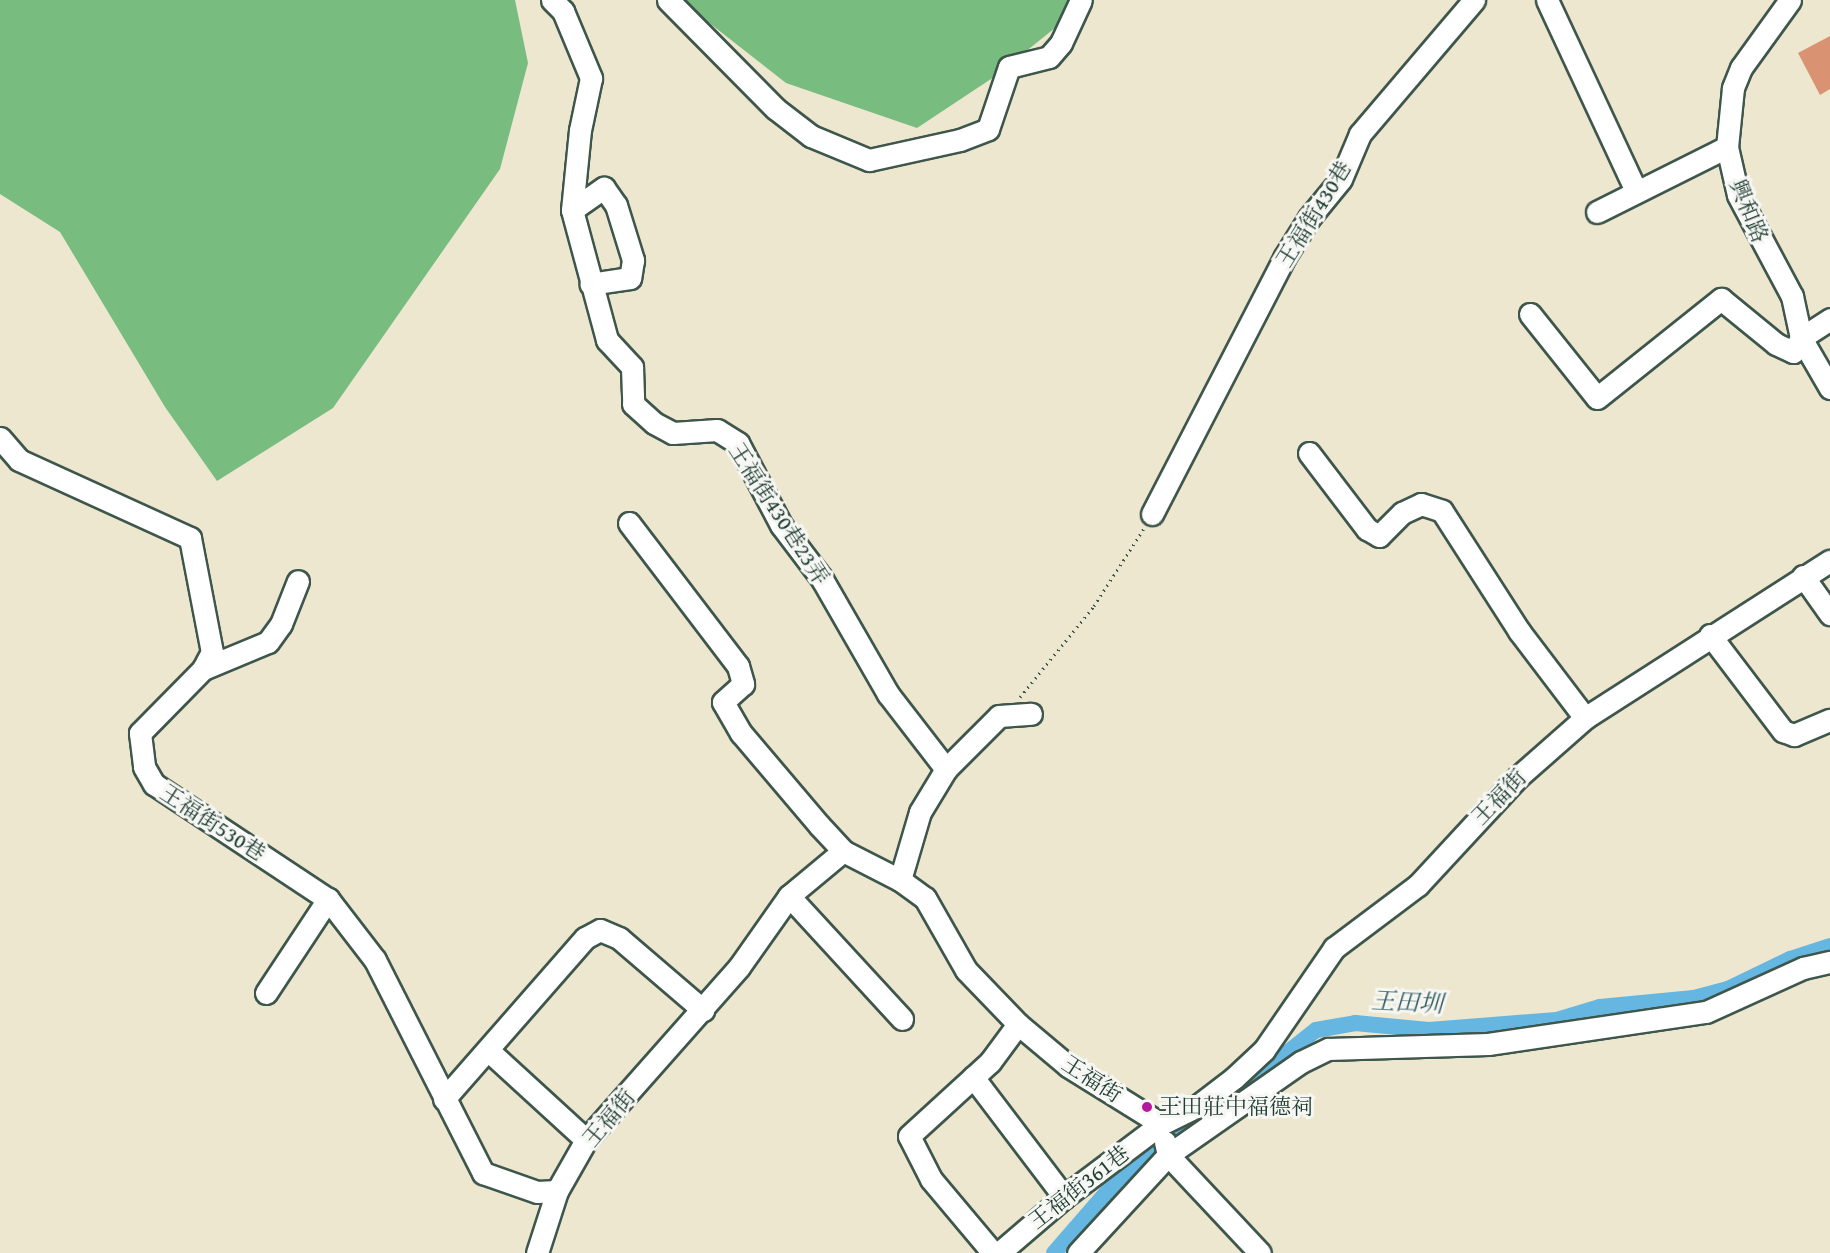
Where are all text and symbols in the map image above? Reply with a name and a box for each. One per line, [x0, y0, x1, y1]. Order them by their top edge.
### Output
street label: 王福街430巷 [1271, 156, 1357, 272]
street label: 興和路 [1724, 175, 1774, 247]
street label: 王福街430巷23弄 [724, 438, 834, 590]
street label: 王福街 [1467, 764, 1531, 830]
street label: 王福街530巷 [156, 779, 270, 867]
water label: 王田圳 [1370, 986, 1444, 1018]
street label: 王福街 [1057, 1050, 1127, 1108]
street label: 王福街 [578, 1084, 640, 1152]
place label: 王田莊中福德祠 [1159, 1094, 1313, 1120]
marker: 王田莊中福德祠 [1140, 1100, 1154, 1114]
street label: 王福街361巷 [1024, 1140, 1134, 1234]

